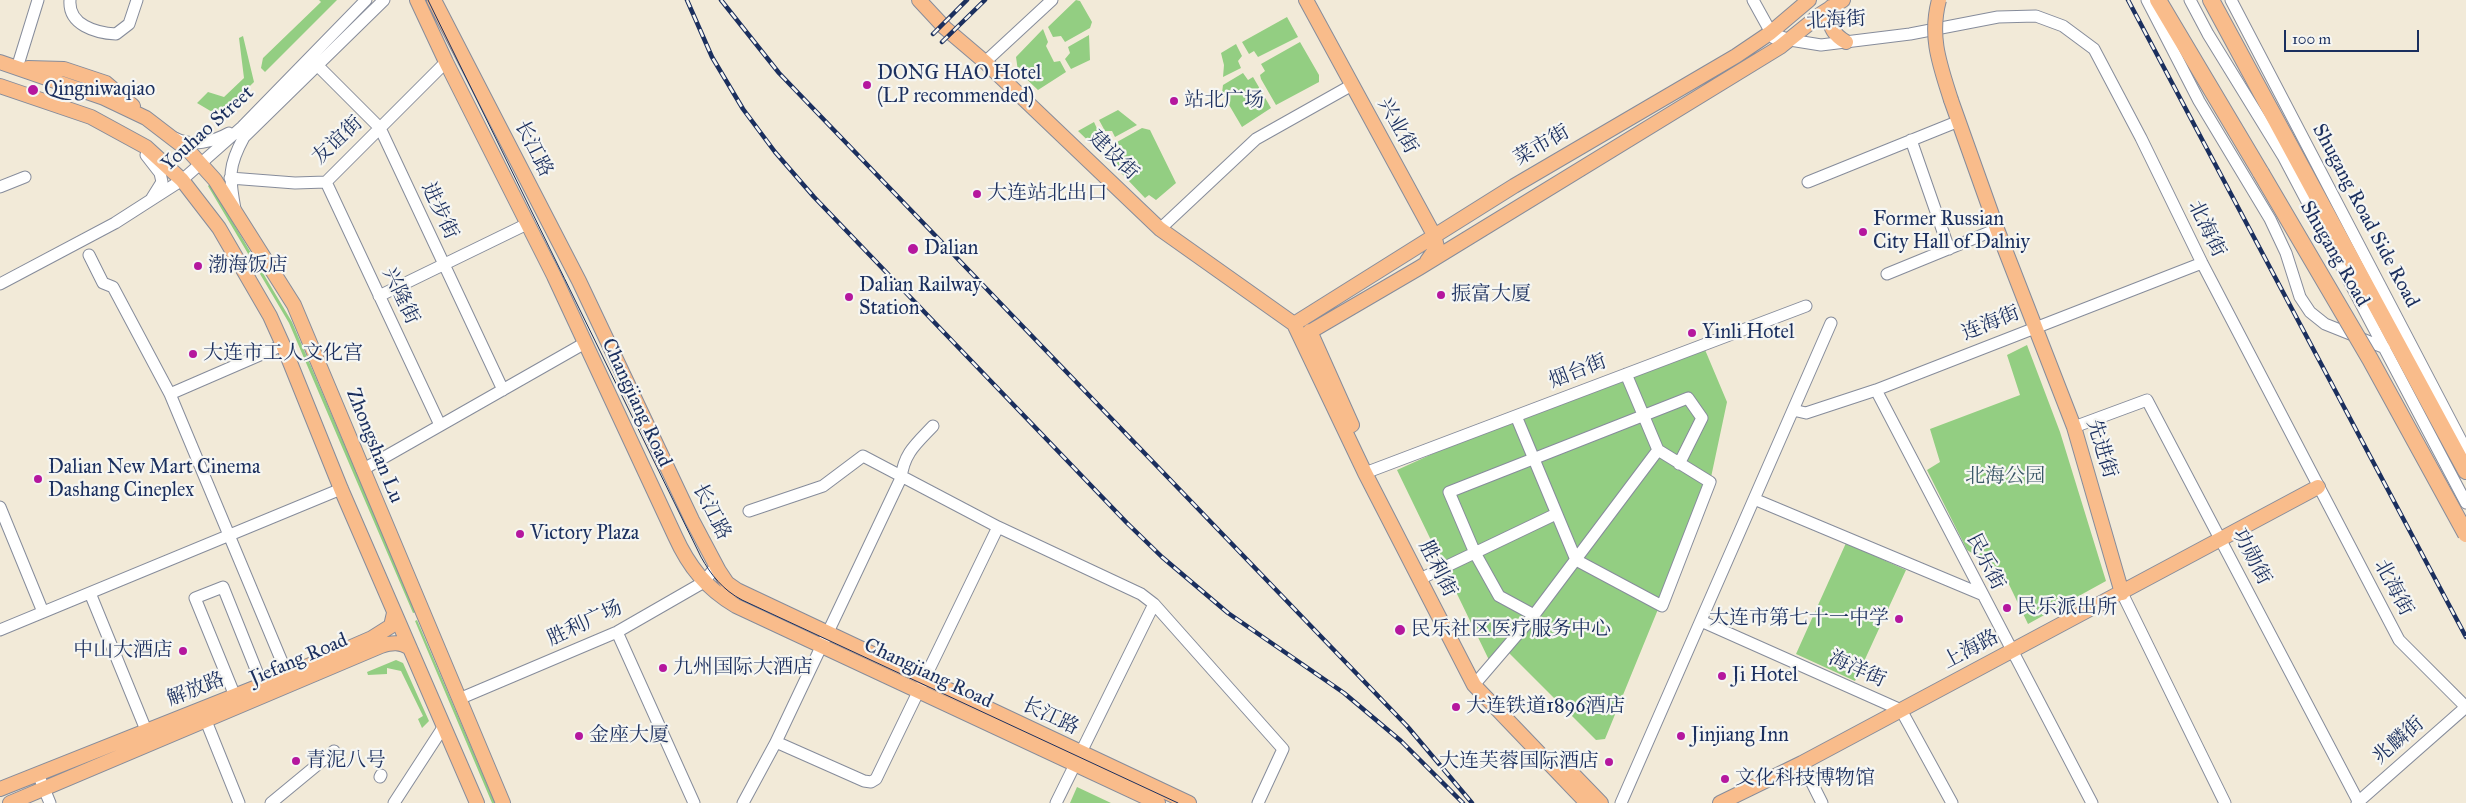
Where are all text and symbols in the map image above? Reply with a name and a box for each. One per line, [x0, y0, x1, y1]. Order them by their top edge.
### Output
street label: 北海街 [1805, 7, 1867, 35]
scale bar [2286, 20, 2421, 52]
text: 100 m [2292, 30, 2331, 48]
place label: DONG HAO Hotel (LP recommended) [877, 62, 1041, 109]
place label: Qingniwaqiao [44, 78, 155, 102]
marker: DONG HAO Hotel (LP recommended) [861, 79, 873, 91]
street label: Youhao Street [157, 81, 259, 177]
marker: Qingniwaqiao [26, 83, 40, 97]
place label: 站北广场 [1184, 89, 1264, 113]
street label: 兴业街 [1372, 94, 1422, 158]
marker: 站北广场 [1168, 95, 1180, 107]
street label: 友谊街 [308, 112, 368, 170]
street label: 长江路 [509, 117, 557, 181]
street label: Shugang Road Side Road [2306, 120, 2424, 312]
street label: 菜市街 [1510, 121, 1574, 171]
street label: 建设街 [1083, 127, 1143, 185]
street label: 进步街 [415, 179, 463, 243]
place label: 大连站北出口 [987, 182, 1107, 206]
marker: 大连站北出口 [971, 188, 983, 200]
street label: 北海街 [2182, 197, 2230, 261]
street label: Shugang Road [2294, 197, 2374, 311]
place label: Former Russian City Hall of Dalniy [1873, 208, 2030, 255]
marker: Former Russian City Hall of Dalniy [1857, 226, 1869, 238]
place label: Dalian [924, 237, 978, 261]
marker: Dalian [906, 242, 920, 256]
place label: 渤海饭店 [208, 254, 288, 278]
marker: 渤海饭店 [192, 260, 204, 272]
street label: 兴隆街 [376, 264, 424, 328]
place label: Dalian Railway Station [859, 274, 982, 321]
place label: 振富大厦 [1451, 283, 1531, 307]
marker: 振富大厦 [1435, 289, 1447, 301]
marker: Dalian Railway Station [843, 291, 855, 303]
street label: 连海街 [1959, 302, 2023, 346]
place label: Yinli Hotel [1702, 321, 1794, 345]
marker: Yinli Hotel [1686, 327, 1698, 339]
street label: Changjiang Road [596, 335, 676, 471]
place label: 大连市工人文化宫 [203, 342, 363, 366]
marker: 大连市工人文化宫 [187, 348, 199, 360]
street label: 烟台街 [1546, 350, 1610, 394]
street label: Zhongshan Lu [340, 385, 408, 507]
street label: 先进街 [2081, 417, 2121, 481]
place label: Dalian New Mart Cinema Dashang Cineplex [48, 456, 261, 503]
park label: 北海公园 [1965, 465, 2045, 489]
marker: Dalian New Mart Cinema Dashang Cineplex [32, 473, 44, 485]
street label: 长江路 [687, 480, 735, 544]
place label: Victory Plaza [530, 522, 639, 546]
street label: 功勋街 [2226, 525, 2276, 589]
marker: Victory Plaza [514, 528, 526, 540]
street label: 民乐街 [1961, 530, 2009, 594]
street label: 胜利街 [1413, 537, 1461, 601]
street label: 北海街 [2368, 556, 2418, 620]
street label: 胜利广场 [544, 596, 626, 652]
place label: 民乐派出所 [2017, 596, 2117, 620]
marker: 民乐派出所 [2001, 602, 2013, 614]
place label: 大连市第七十一中学 [1709, 607, 1889, 631]
marker: 大连市第七十一中学 [1893, 613, 1905, 625]
place label: 民乐社区医疗服务中心 [1411, 618, 1611, 642]
marker: 民乐社区医疗服务中心 [1393, 623, 1407, 637]
street label: 上海路 [1939, 625, 2003, 675]
street label: Jiefang Road [246, 629, 352, 691]
street label: Changjiang Road [860, 634, 996, 714]
place label: 中山大酒店 [73, 639, 173, 663]
marker: 中山大酒店 [177, 645, 189, 657]
street label: 海洋街 [1825, 647, 1889, 693]
place label: 九州国际大酒店 [673, 656, 813, 680]
marker: 九州国际大酒店 [657, 662, 669, 674]
place label: Ji Hotel [1732, 664, 1798, 688]
street label: 解放路 [164, 668, 228, 712]
marker: Ji Hotel [1716, 670, 1728, 682]
street label: 长江路 [1018, 693, 1082, 741]
place label: 大连铁道1896酒店 [1466, 695, 1626, 719]
marker: 大连铁道1896酒店 [1450, 701, 1462, 713]
street label: 兆麟街 [2368, 712, 2430, 770]
place label: 金座大厦 [589, 724, 669, 748]
place label: Jinjiang Inn [1691, 724, 1789, 748]
marker: 金座大厦 [573, 730, 585, 742]
marker: Jinjiang Inn [1675, 730, 1687, 742]
place label: 青泥八号 [306, 749, 386, 773]
place label: 大连芙蓉国际酒店 [1439, 750, 1599, 774]
marker: 青泥八号 [290, 755, 302, 767]
marker: 大连芙蓉国际酒店 [1603, 756, 1615, 768]
place label: 文化科技博物馆 [1735, 767, 1875, 791]
marker: 文化科技博物馆 [1719, 773, 1731, 785]

